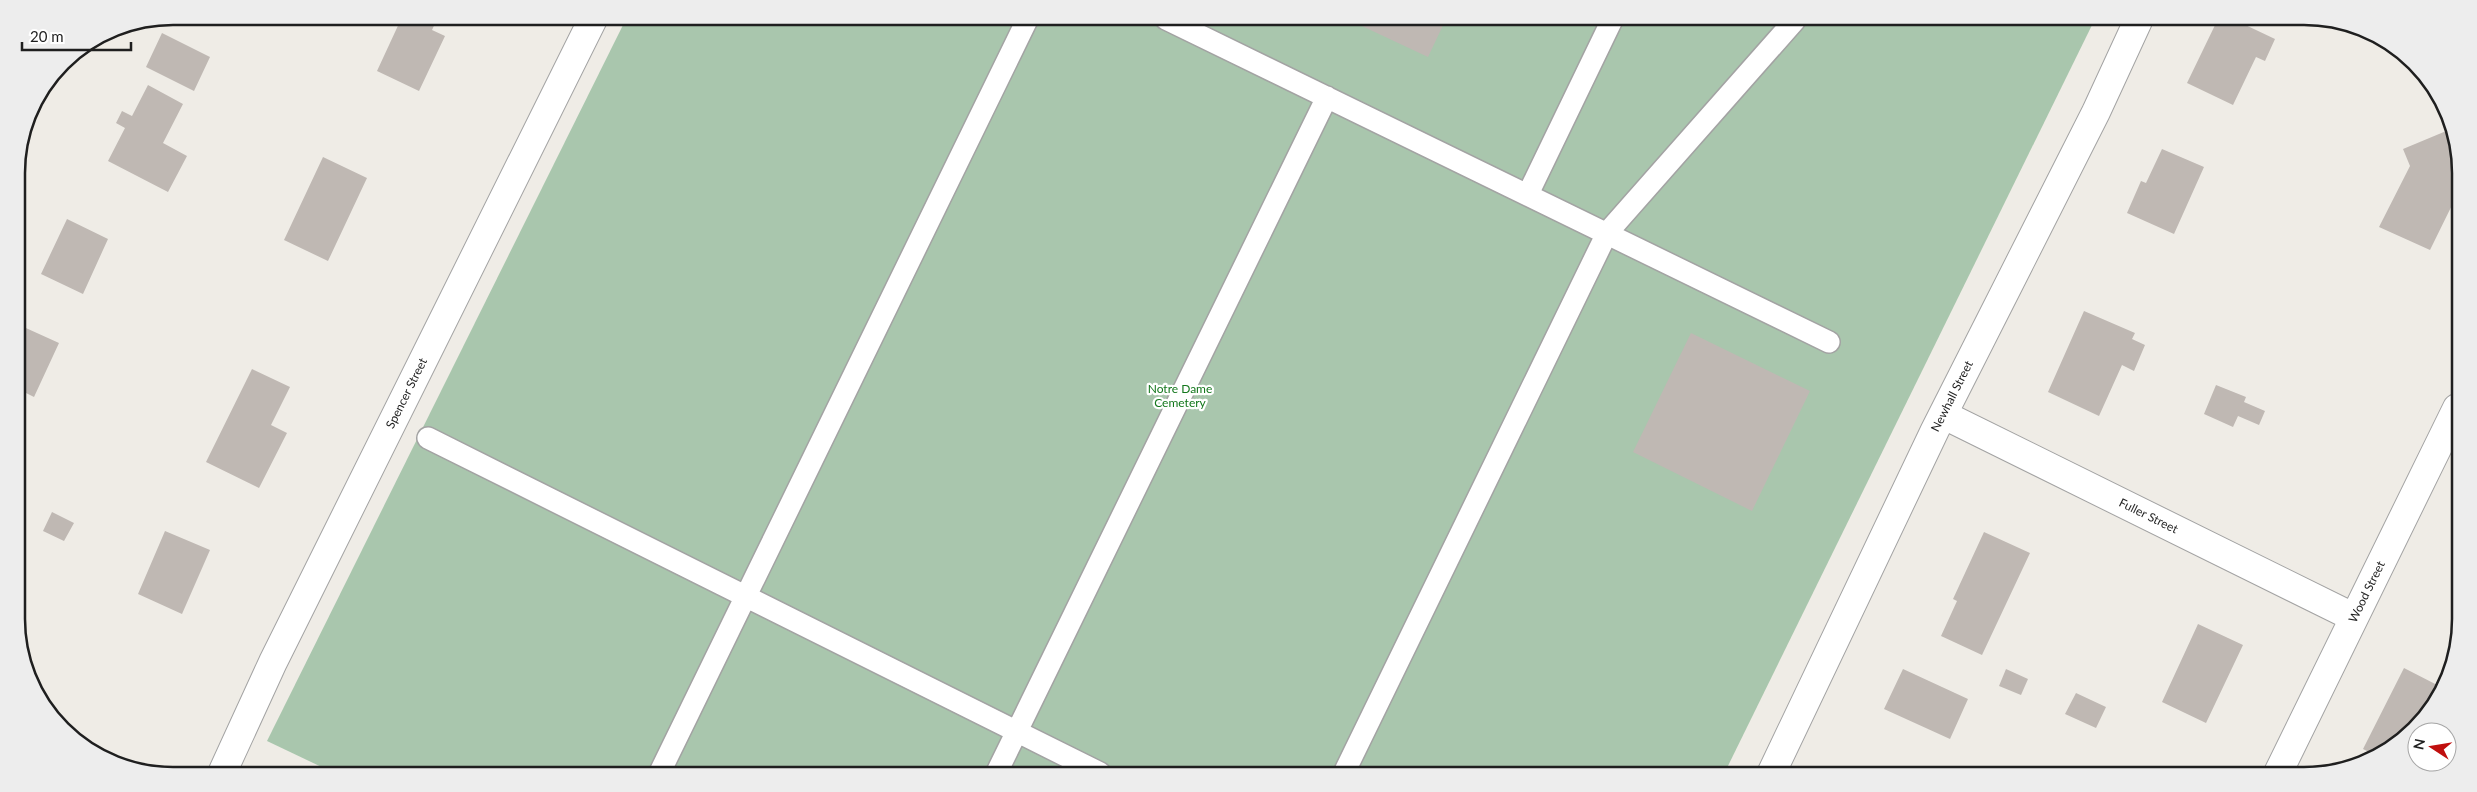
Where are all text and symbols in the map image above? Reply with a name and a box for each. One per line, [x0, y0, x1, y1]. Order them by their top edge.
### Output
scale bar [22, 20, 131, 52]
text: 20 m [30, 27, 64, 45]
street label: Spencer Street [382, 355, 430, 431]
street label: Newhall Street [1927, 357, 1976, 434]
park label: Notre Dame Cemetery [1148, 381, 1212, 410]
street label: Fuller Street [2117, 495, 2181, 537]
street label: Wood Street [2345, 558, 2388, 625]
north arrow [2407, 722, 2457, 772]
text: N [2409, 737, 2428, 751]

